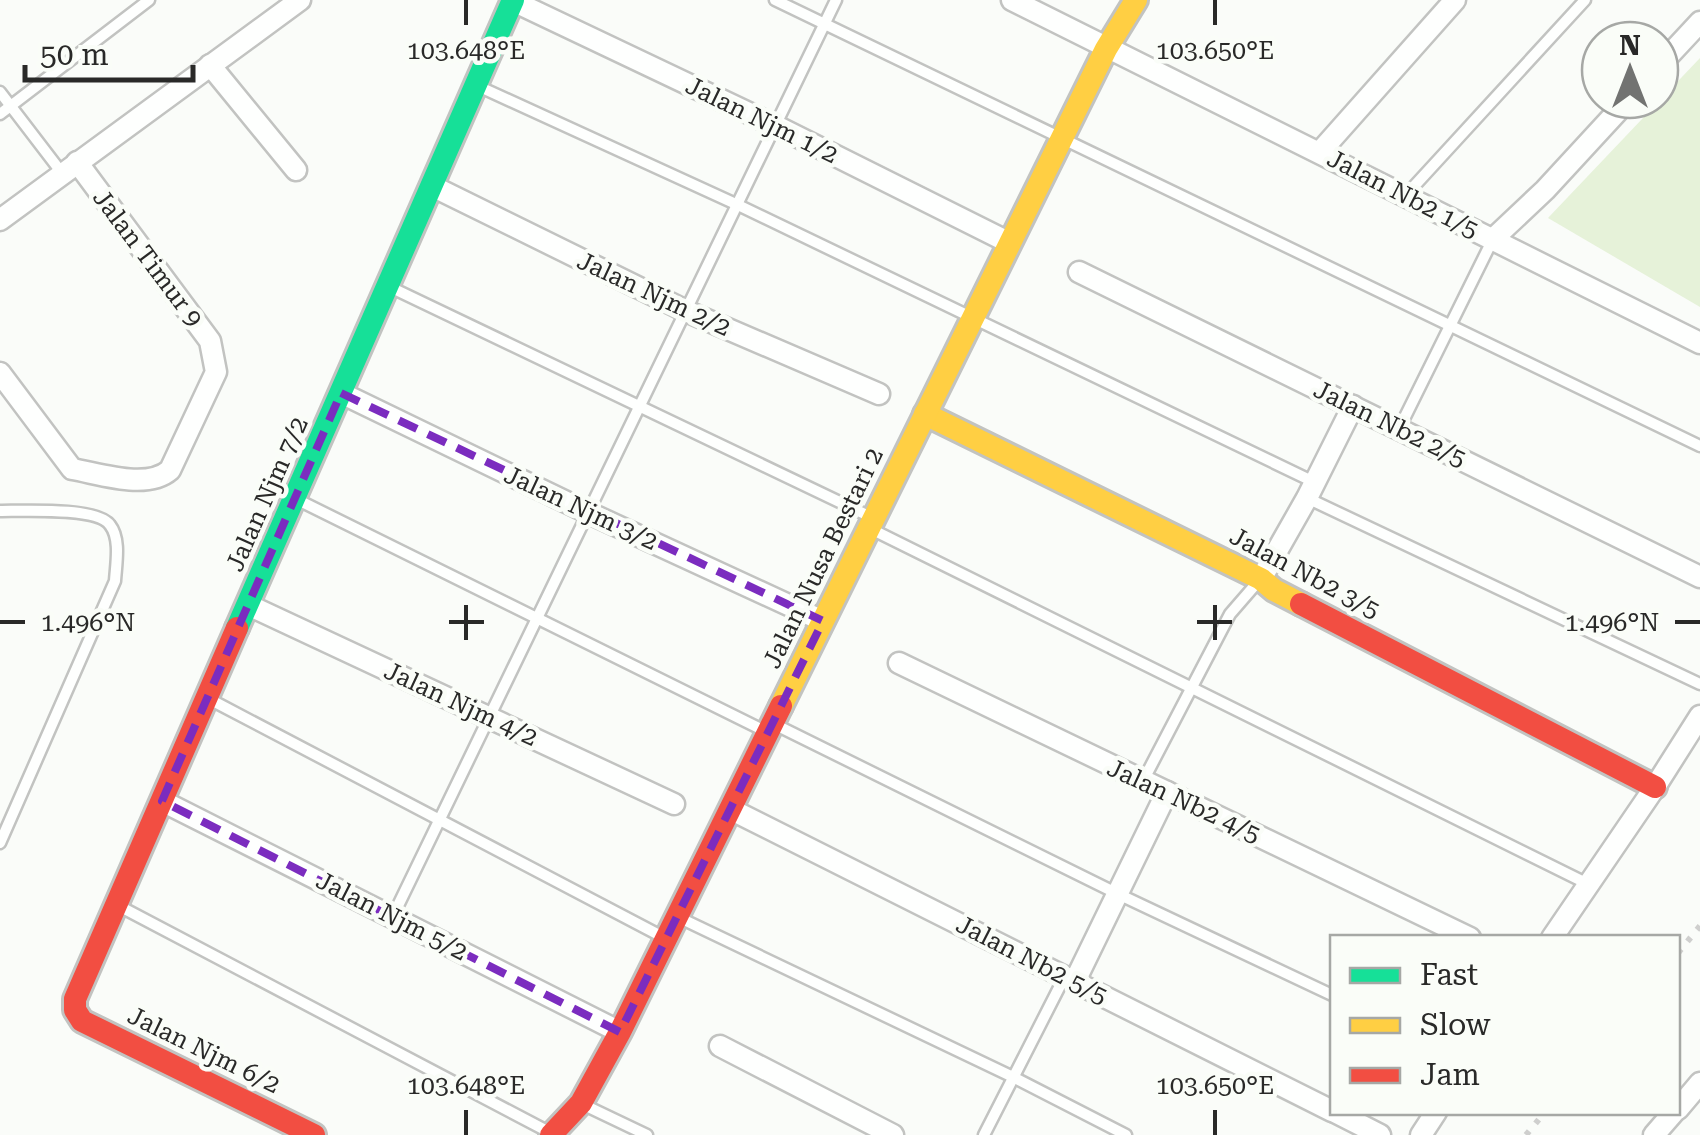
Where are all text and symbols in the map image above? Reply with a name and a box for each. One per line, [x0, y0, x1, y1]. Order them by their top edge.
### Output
scale bar [25, 20, 192, 82]
north arrow [1580, 20, 1680, 120]
text: N [1619, 29, 1641, 62]
text: 103.648°E [407, 36, 525, 65]
text: 103.650°E [1156, 36, 1274, 65]
text: 50 m [40, 37, 109, 72]
street label: Jalan Njm 1/2 [681, 71, 843, 169]
street label: Jalan Nb2 1/5 [1323, 143, 1483, 245]
street label: Jalan Timur 9 [87, 184, 209, 332]
street label: Jalan Njm 2/2 [573, 246, 735, 342]
street label: Jalan Nb2 2/5 [1309, 375, 1471, 473]
street label: Jalan Njm 7/2 [220, 412, 314, 576]
street label: Jalan Nusa Bestari 2 [757, 443, 889, 673]
street label: Jalan Njm 3/2 [500, 460, 662, 556]
street label: Jalan Nb2 3/5 [1225, 521, 1385, 625]
text: 1.496°N [41, 608, 135, 637]
text: 1.496°N [1565, 608, 1659, 637]
street label: Jalan Njm 4/2 [380, 656, 542, 752]
street label: Jalan Nb2 4/5 [1103, 753, 1265, 849]
street label: Jalan Njm 5/2 [312, 865, 472, 967]
street label: Jalan Nb2 5/5 [952, 909, 1112, 1011]
legend [1330, 935, 1680, 1115]
text: Fast [1420, 957, 1478, 992]
street label: Jalan Njm 6/2 [123, 1001, 285, 1099]
text: Slow [1420, 1007, 1491, 1042]
text: Jam [1420, 1057, 1480, 1092]
text: 103.648°E [407, 1071, 525, 1100]
text: 103.650°E [1156, 1071, 1274, 1100]

